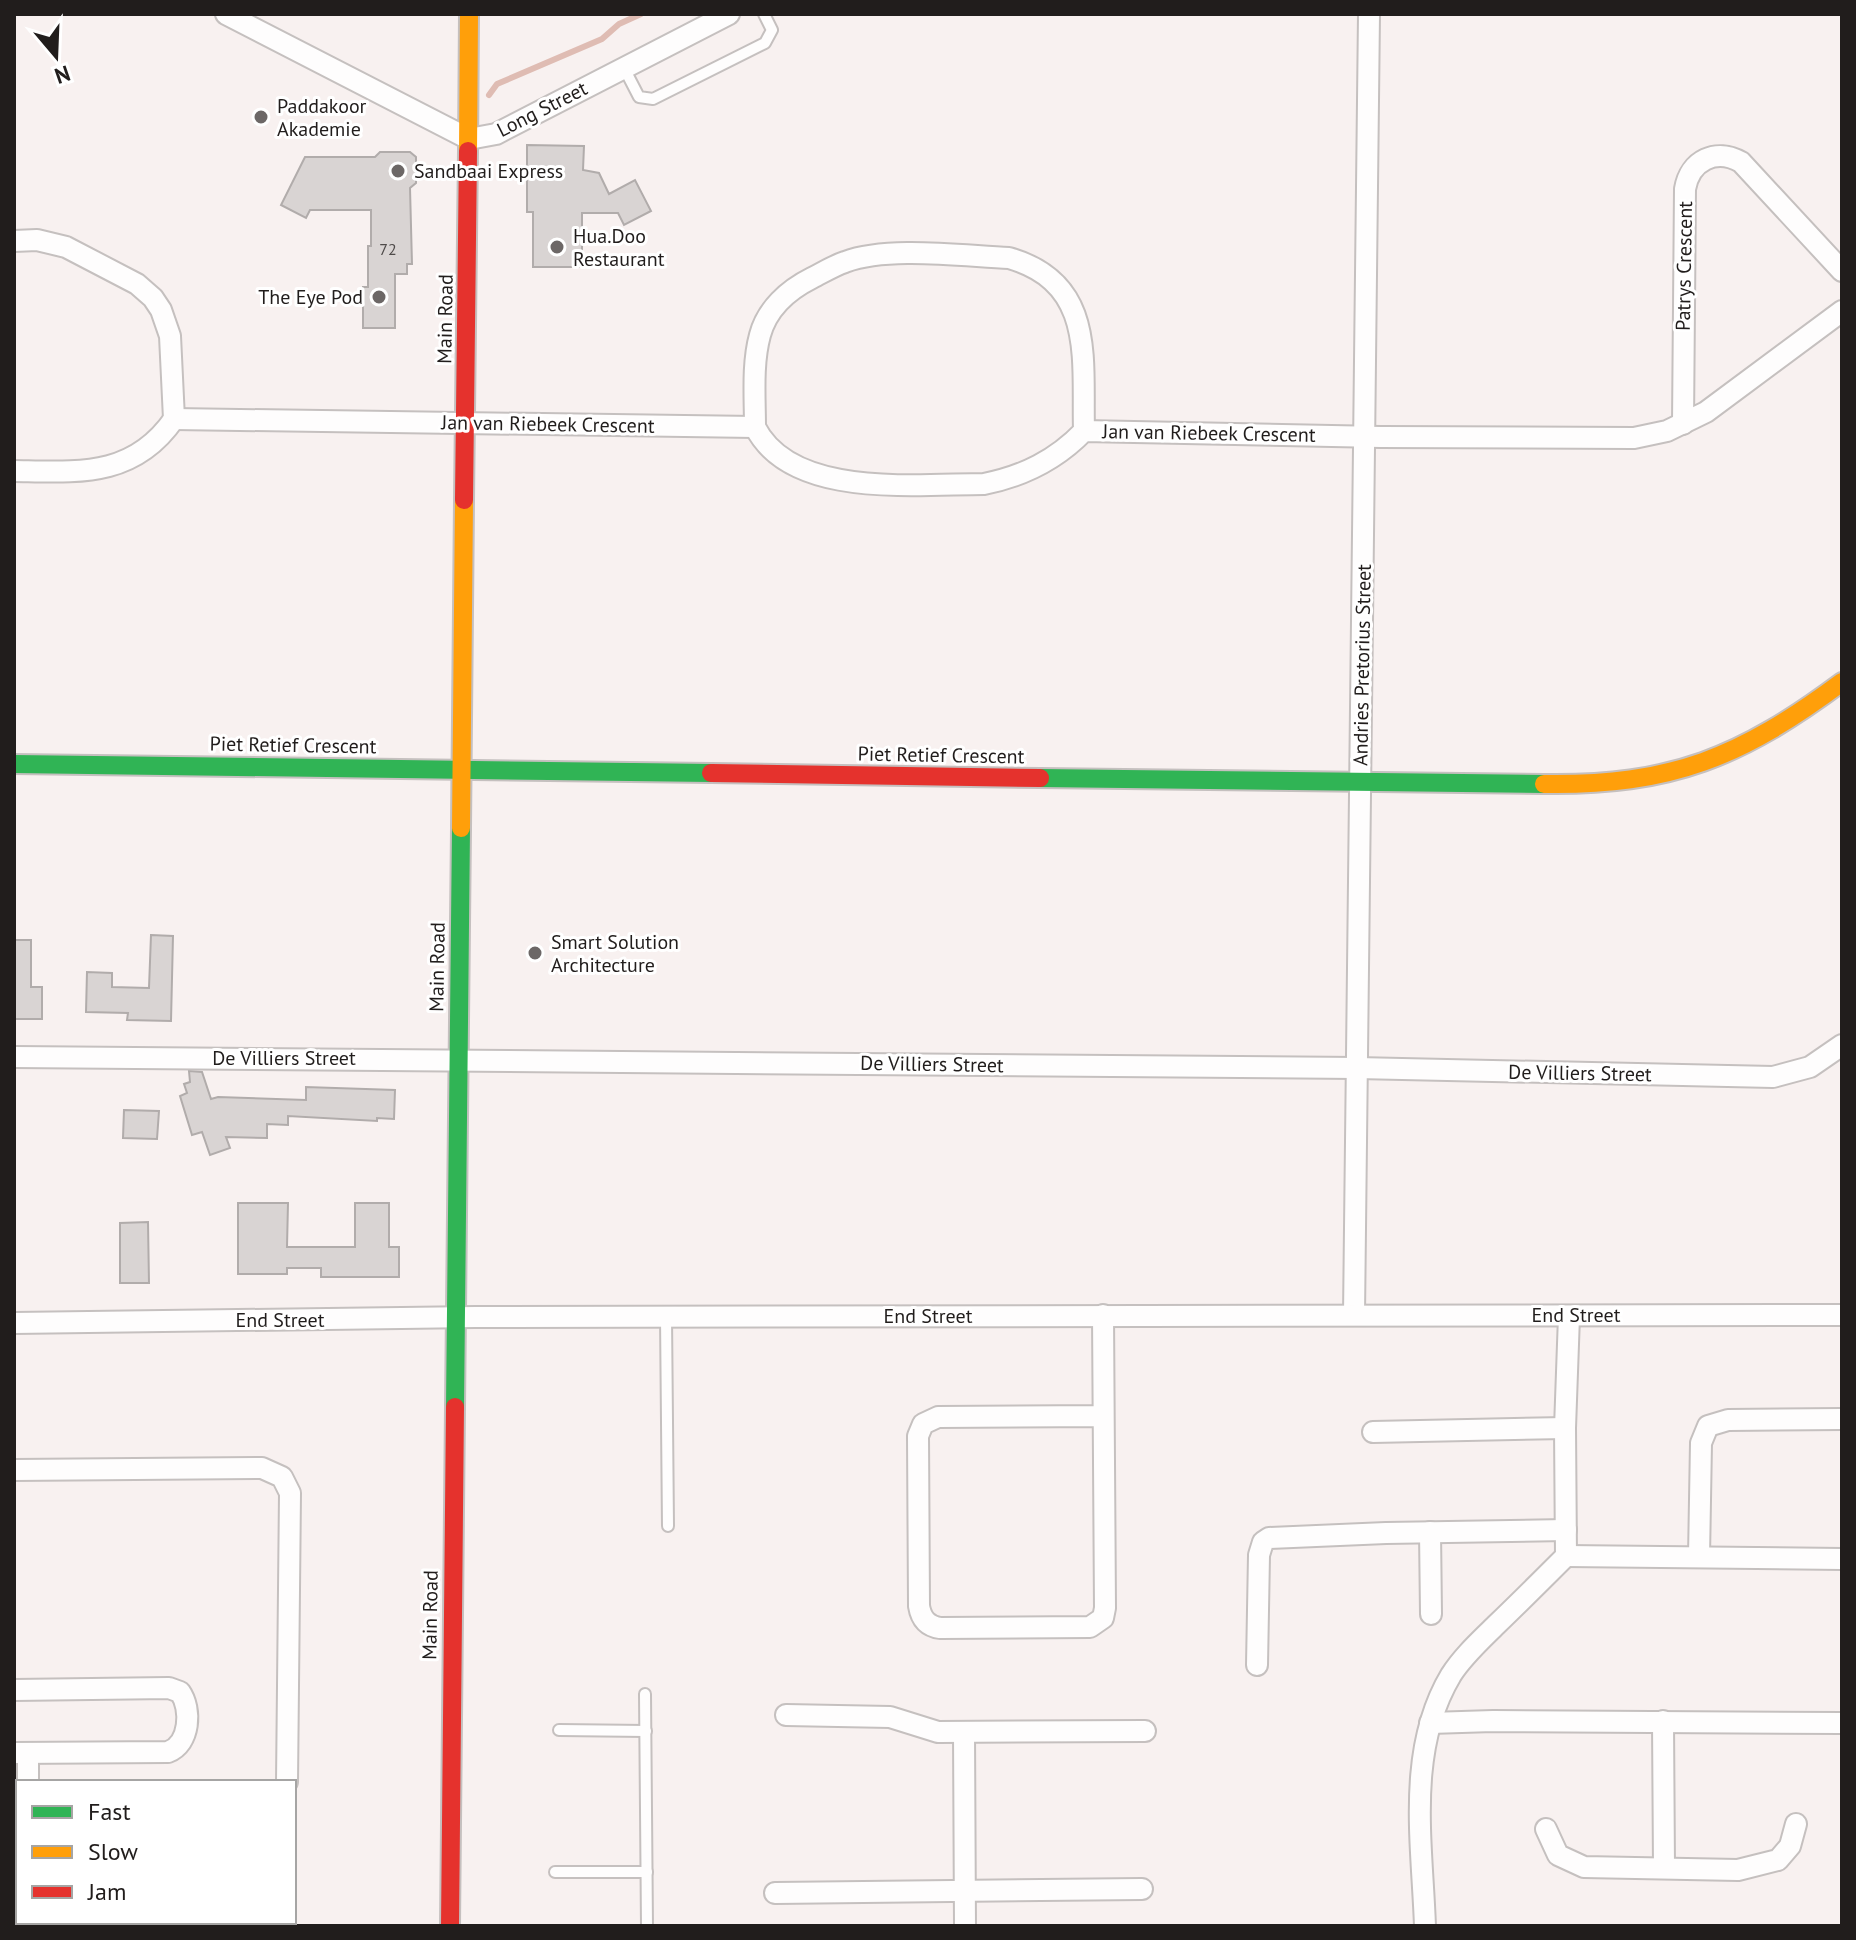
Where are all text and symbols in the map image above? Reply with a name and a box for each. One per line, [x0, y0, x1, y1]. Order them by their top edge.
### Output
north arrow [16, 16, 96, 96]
text: N [51, 59, 74, 91]
street label: Long Street [492, 75, 592, 143]
place label: Paddakoor Akademie [277, 93, 367, 142]
marker: Paddakoor Akademie [252, 108, 270, 126]
place label: Sandbaai Express [414, 158, 563, 184]
marker: Sandbaai Express [389, 162, 407, 180]
street label: Patrys Crescent [1670, 201, 1698, 331]
place label: Hua.Doo Restaurant [573, 223, 665, 272]
marker: Hua.Doo Restaurant [548, 238, 566, 256]
house number: 72 [379, 239, 397, 259]
street label: Main Road [431, 274, 459, 364]
place label: The Eye Pod [258, 284, 363, 310]
marker: The Eye Pod [370, 288, 388, 306]
street label: Jan van Riebeek Crescent [440, 409, 655, 439]
street label: Jan van Riebeek Crescent [1101, 418, 1316, 448]
street label: Andries Pretorius Street [1347, 564, 1377, 766]
street label: Piet Retief Crescent [209, 731, 377, 759]
street label: Piet Retief Crescent [857, 741, 1025, 769]
street label: Main Road [423, 922, 451, 1012]
place label: Smart Solution Architecture [551, 929, 679, 978]
marker: Smart Solution Architecture [526, 944, 544, 962]
street label: De Villiers Street [212, 1045, 356, 1071]
street label: De Villiers Street [860, 1050, 1004, 1078]
street label: De Villiers Street [1508, 1059, 1652, 1087]
street label: End Street [1532, 1302, 1621, 1328]
street label: End Street [884, 1303, 973, 1329]
street label: End Street [236, 1307, 325, 1333]
street label: Main Road [416, 1570, 444, 1660]
legend [16, 1780, 296, 1924]
text: Fast [88, 1796, 131, 1827]
text: Slow [88, 1836, 138, 1867]
text: Jam [87, 1876, 126, 1907]

